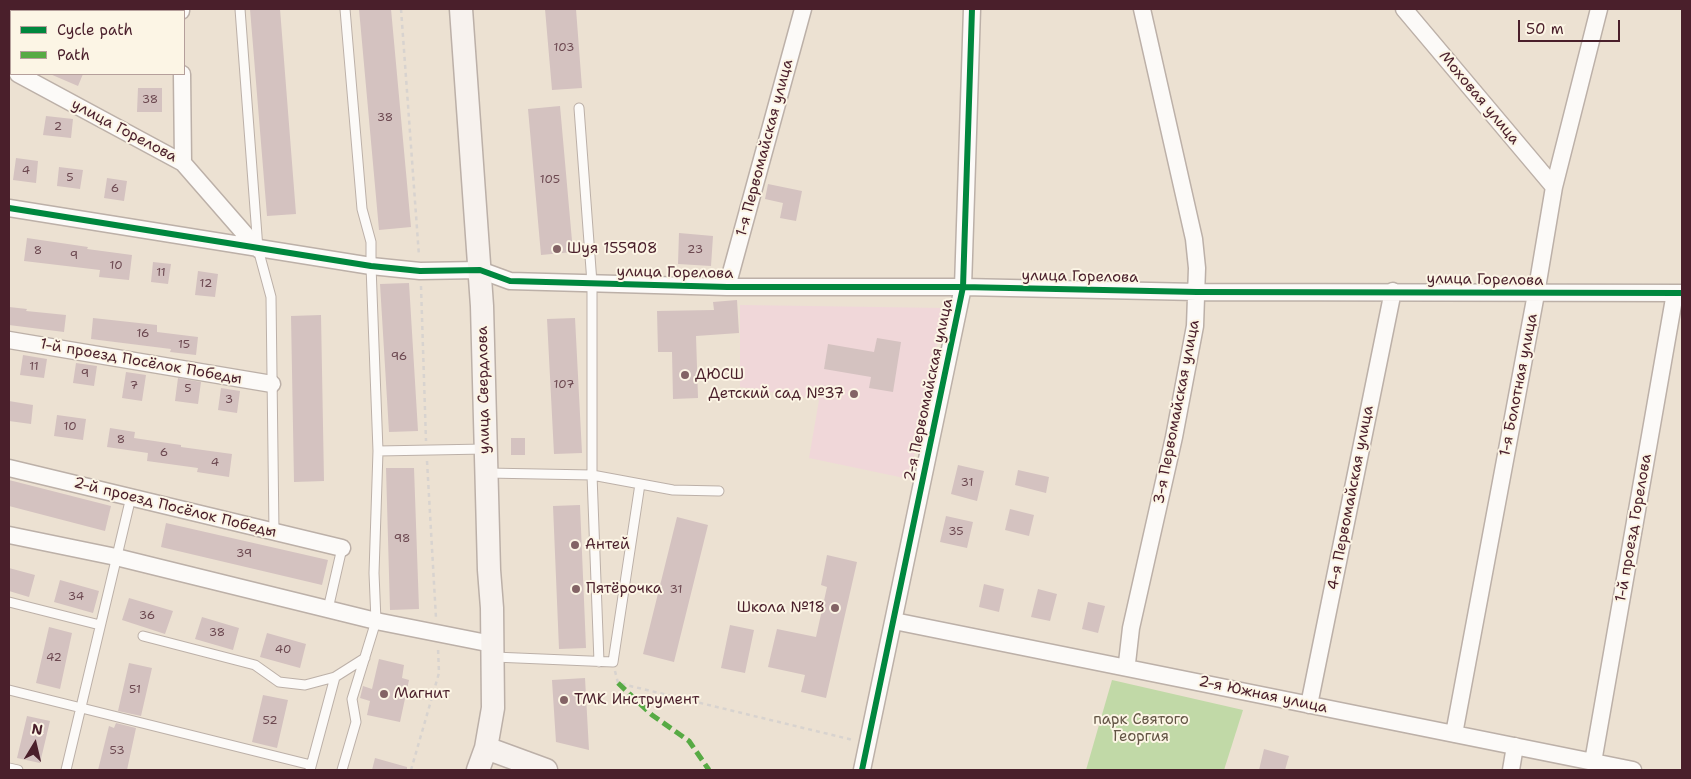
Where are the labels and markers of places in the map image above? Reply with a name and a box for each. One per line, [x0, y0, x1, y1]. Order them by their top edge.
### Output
place label: Шуя 155908 [567, 240, 658, 258]
marker: Шуя 155908 [551, 243, 563, 255]
place label: ДЮСШ [695, 366, 744, 384]
marker: ДЮСШ [679, 369, 691, 381]
place label: Детский сад №37 [709, 385, 844, 403]
marker: Детский сад №37 [848, 388, 860, 400]
place label: Антей [585, 536, 630, 554]
marker: Антей [569, 539, 581, 551]
place label: Пятёрочка [586, 580, 662, 598]
marker: Пятёрочка [570, 583, 582, 595]
place label: Школа №18 [737, 599, 825, 617]
marker: Школа №18 [829, 602, 841, 614]
place label: Магнит [394, 685, 450, 703]
marker: Магнит [378, 688, 390, 700]
place label: ТМК Инструмент [574, 691, 699, 709]
marker: ТМК Инструмент [558, 694, 570, 706]

